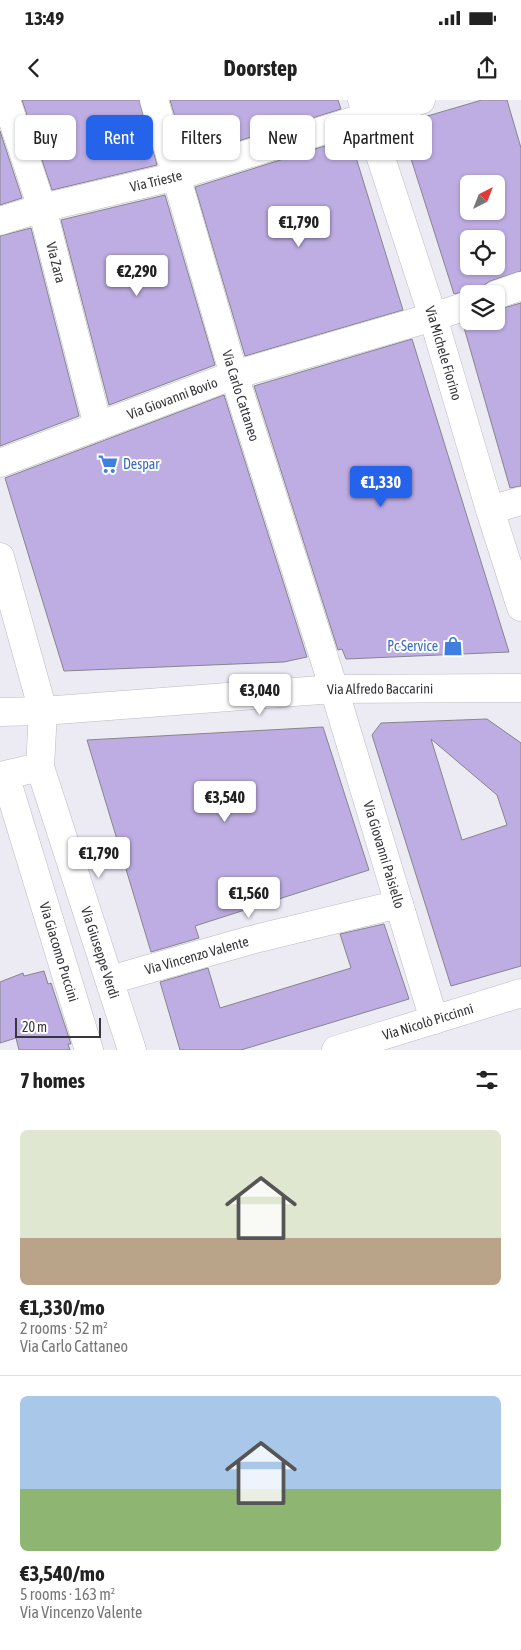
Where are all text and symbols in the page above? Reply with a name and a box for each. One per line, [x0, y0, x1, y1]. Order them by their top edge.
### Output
text: 13:49 [25, 7, 64, 29]
icon: back [20, 54, 48, 82]
icon: share [473, 54, 501, 82]
text: Doorstep [224, 55, 297, 81]
chip: Buy [15, 115, 76, 160]
chip: Rent [86, 115, 153, 160]
chip: Filters [163, 115, 240, 160]
chip: New [250, 115, 315, 160]
chip: Apartment [325, 115, 432, 160]
street label: Via Trieste [128, 167, 184, 195]
north arrow [460, 175, 505, 220]
map controls [460, 175, 505, 330]
pin: €1,790 [258, 206, 340, 248]
text: €1,790 [279, 213, 319, 231]
button: locate [460, 230, 505, 275]
street label: Via Zara [43, 240, 69, 285]
pin: €2,290 [96, 254, 178, 297]
text: €2,290 [117, 262, 157, 280]
button: layers [460, 285, 505, 330]
street label: Via Michele Fiorino [422, 304, 465, 402]
street label: Via Carlo Cattaneo [219, 348, 263, 443]
street label: Via Giovanni Bovio [125, 374, 220, 422]
supermarket icon: Despar [97, 453, 119, 475]
place label: Despar [123, 456, 160, 472]
pin: €1,330 [340, 466, 422, 508]
text: €1,330 [361, 473, 401, 491]
shop icon: Pc Service [442, 635, 464, 657]
place label: Pc Service [387, 638, 438, 654]
pin: €3,040 [219, 674, 301, 716]
street label: Via Alfredo Baccarini [327, 680, 433, 697]
text: €3,040 [240, 681, 280, 699]
pin: €3,540 [184, 780, 266, 823]
text: €3,540 [205, 788, 245, 806]
street label: Via Giovanni Paisiello [360, 799, 408, 910]
pin: €1,790 [58, 836, 140, 879]
text: €1,790 [79, 844, 119, 862]
pin: €1,560 [208, 876, 290, 919]
text: €1,560 [229, 884, 269, 902]
street label: Via Giacomo Puccini [36, 900, 82, 1004]
street label: Via Giuseppe Verdi [78, 905, 123, 1000]
street label: Via Vincenzo Valente [143, 933, 250, 978]
street label: Via Nicolò Piccinni [380, 1000, 475, 1043]
scale bar [15, 1015, 101, 1038]
text: 20 m [22, 1019, 47, 1035]
icon: filters [473, 1066, 501, 1094]
text: 7 homes [20, 1068, 85, 1092]
icon: home [216, 1163, 306, 1253]
text: €1,330/mo [20, 1295, 105, 1319]
text: 2 rooms · 52 m² [20, 1319, 108, 1337]
text: Via Carlo Cattaneo [20, 1337, 128, 1355]
icon: home [216, 1428, 306, 1518]
text: €3,540/mo [20, 1561, 105, 1585]
text: 5 rooms · 163 m² [20, 1585, 115, 1603]
text: Via Vincenzo Valente [20, 1603, 142, 1621]

